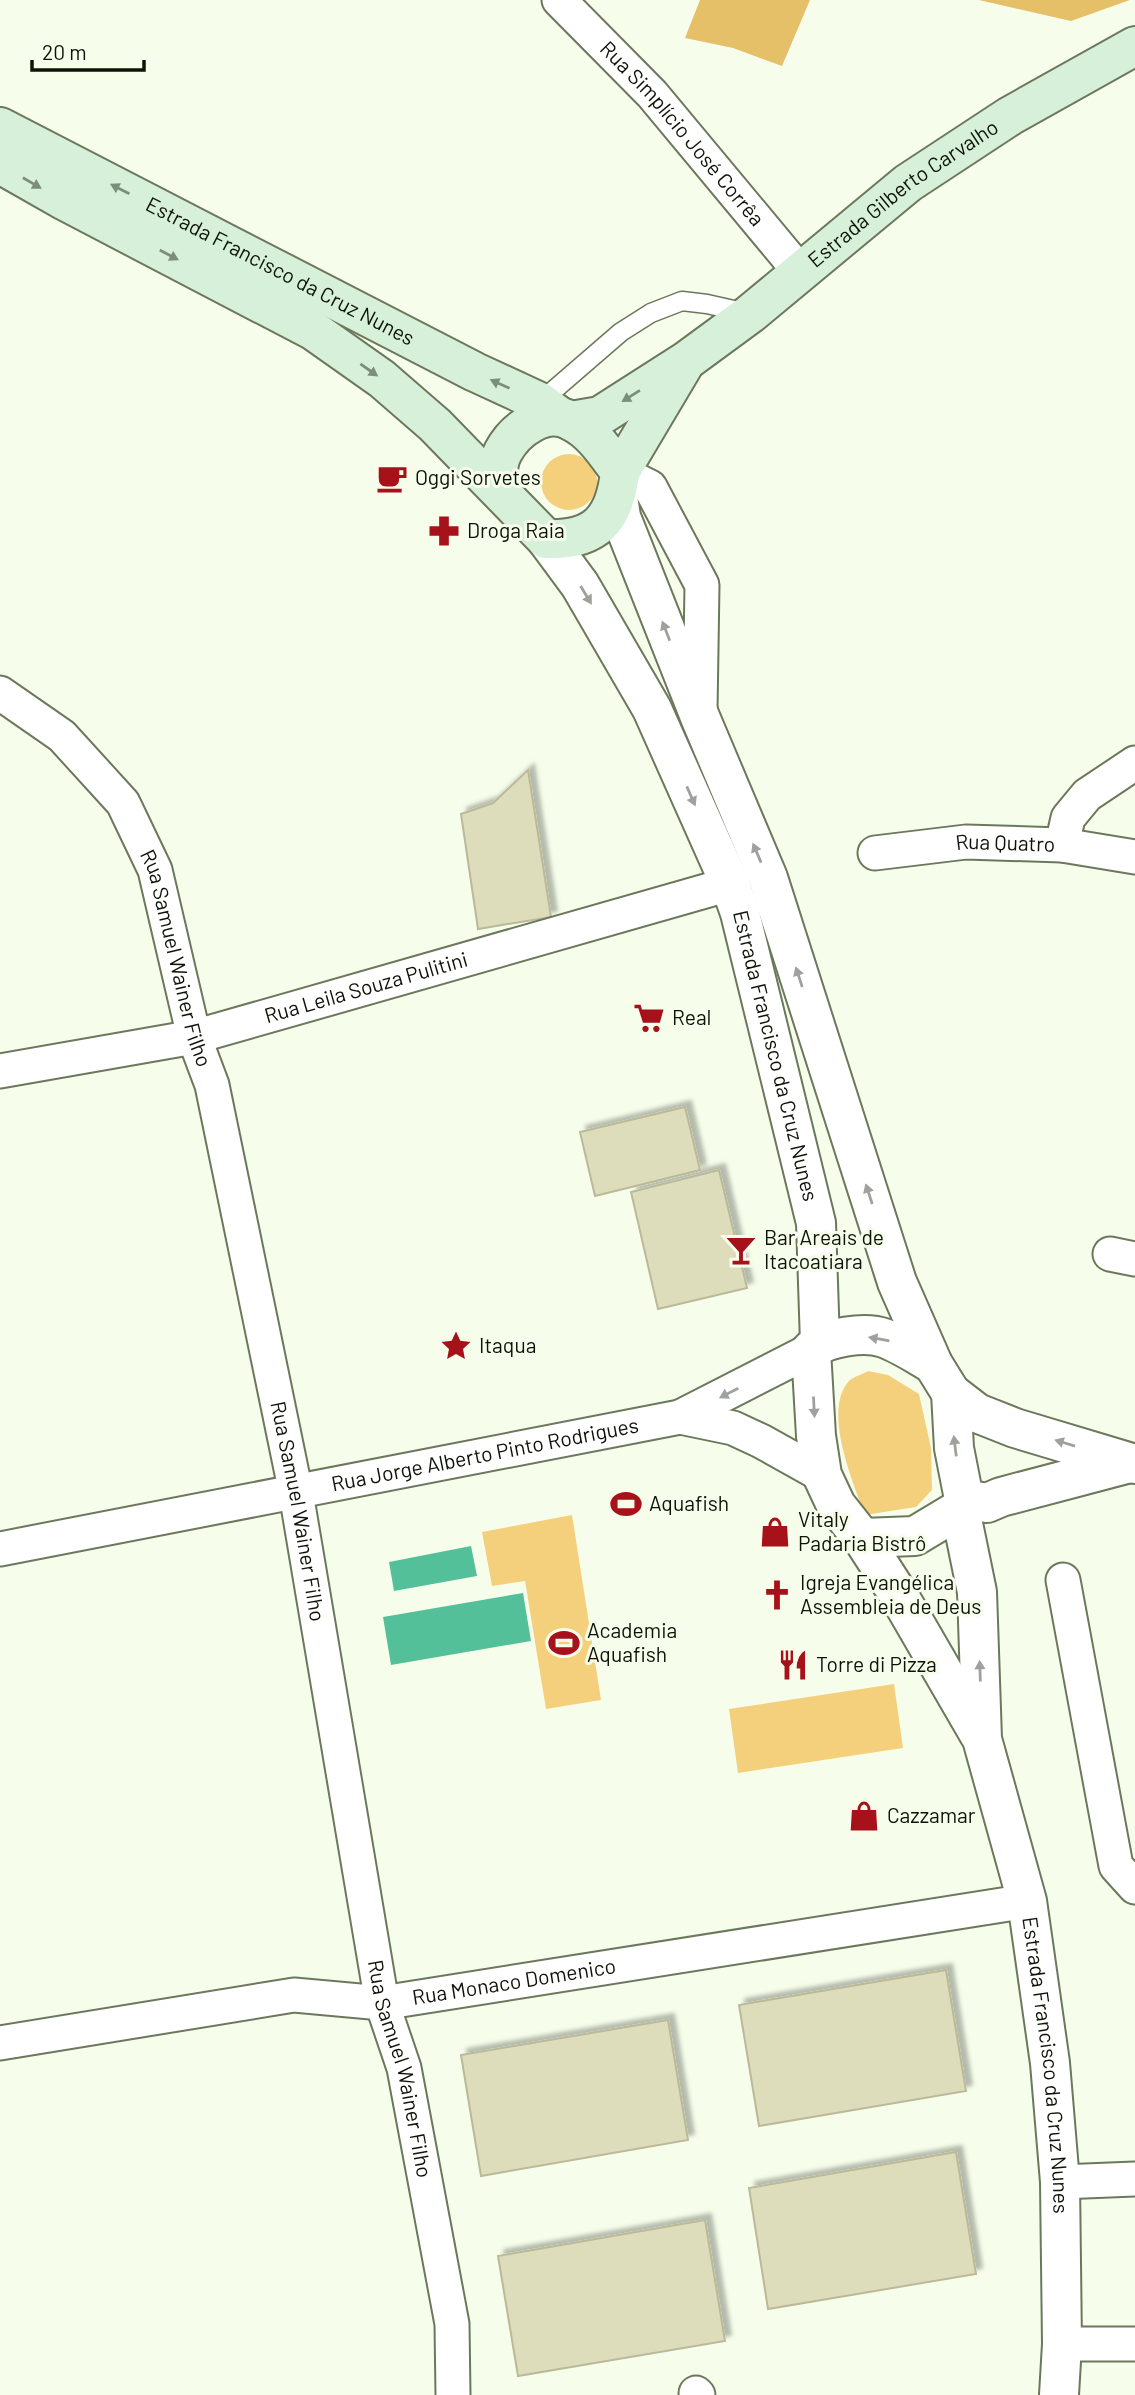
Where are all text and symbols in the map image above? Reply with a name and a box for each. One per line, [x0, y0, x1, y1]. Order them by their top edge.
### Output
scale bar [32, 28, 144, 72]
street label: Rua Simplício José Corrêa [596, 35, 770, 230]
text: 20 m [42, 39, 87, 64]
street label: Estrada Gilberto Carvalho [802, 113, 1002, 272]
one-way arrow [23, 176, 42, 189]
one-way arrow [110, 183, 130, 195]
street label: Estrada Francisco da Cruz Nunes [142, 190, 419, 350]
one-way arrow [159, 249, 179, 261]
one-way arrow [360, 363, 378, 377]
one-way arrow [490, 378, 510, 390]
one-way arrow [621, 390, 640, 403]
cafe icon: Oggi Sorvetes [375, 461, 409, 495]
place label: Oggi Sorvetes [415, 464, 541, 489]
pharmacy icon: Droga Raia [427, 514, 461, 548]
place label: Droga Raia [467, 517, 565, 542]
one-way arrow [579, 585, 591, 605]
one-way arrow [660, 620, 671, 641]
one-way arrow [685, 786, 697, 806]
street label: Rua Quatro [954, 828, 1056, 856]
one-way arrow [752, 843, 763, 864]
street label: Rua Samuel Wainer Filho [136, 845, 218, 1070]
street label: Estrada Francisco da Cruz Nunes [729, 907, 824, 1204]
street label: Rua Leila Souza Pulitini [261, 946, 470, 1027]
one-way arrow [793, 967, 804, 988]
supermarket icon: Real [632, 1001, 666, 1035]
place label: Real [672, 1004, 711, 1029]
one-way arrow [863, 1183, 874, 1204]
place label: Bar Areais de Itacoatiara [764, 1224, 884, 1273]
bar icon: Bar Areais de Itacoatiara [724, 1233, 758, 1267]
place icon: Itaqua [439, 1329, 473, 1363]
place label: Itaqua [479, 1332, 536, 1357]
one-way arrow [867, 1333, 889, 1344]
one-way arrow [719, 1387, 739, 1398]
one-way arrow [809, 1396, 820, 1418]
street label: Rua Samuel Wainer Filho [266, 1399, 331, 1623]
street label: Rua Jorge Alberto Pinto Rodrigues [329, 1411, 640, 1495]
one-way arrow [949, 1435, 960, 1457]
one-way arrow [1055, 1438, 1076, 1448]
sports icon: Aquafish [609, 1487, 643, 1521]
place label: Aquafish [649, 1490, 729, 1515]
place label: Vitaly Padaria Bistrô [798, 1506, 926, 1555]
shop icon: Vitaly Padaria Bistrô [758, 1515, 792, 1549]
place label: Igreja Evangélica Assembleia de Deus [800, 1569, 981, 1618]
church icon: Igreja Evangélica Assembleia de Deus [760, 1578, 794, 1612]
place label: Academia Aquafish [587, 1617, 677, 1666]
sports icon: Academia Aquafish [547, 1626, 581, 1660]
restaurant icon: Torre di Pizza [776, 1648, 810, 1682]
place label: Torre di Pizza [816, 1651, 937, 1676]
one-way arrow [974, 1660, 985, 1682]
shop icon: Cazzamar [847, 1799, 881, 1833]
place label: Cazzamar [887, 1802, 976, 1827]
street label: Estrada Francisco da Cruz Nunes [1018, 1915, 1074, 2214]
street label: Rua Monaco Domenico [410, 1952, 618, 2009]
street label: Rua Samuel Wainer Filho [364, 1958, 438, 2179]

